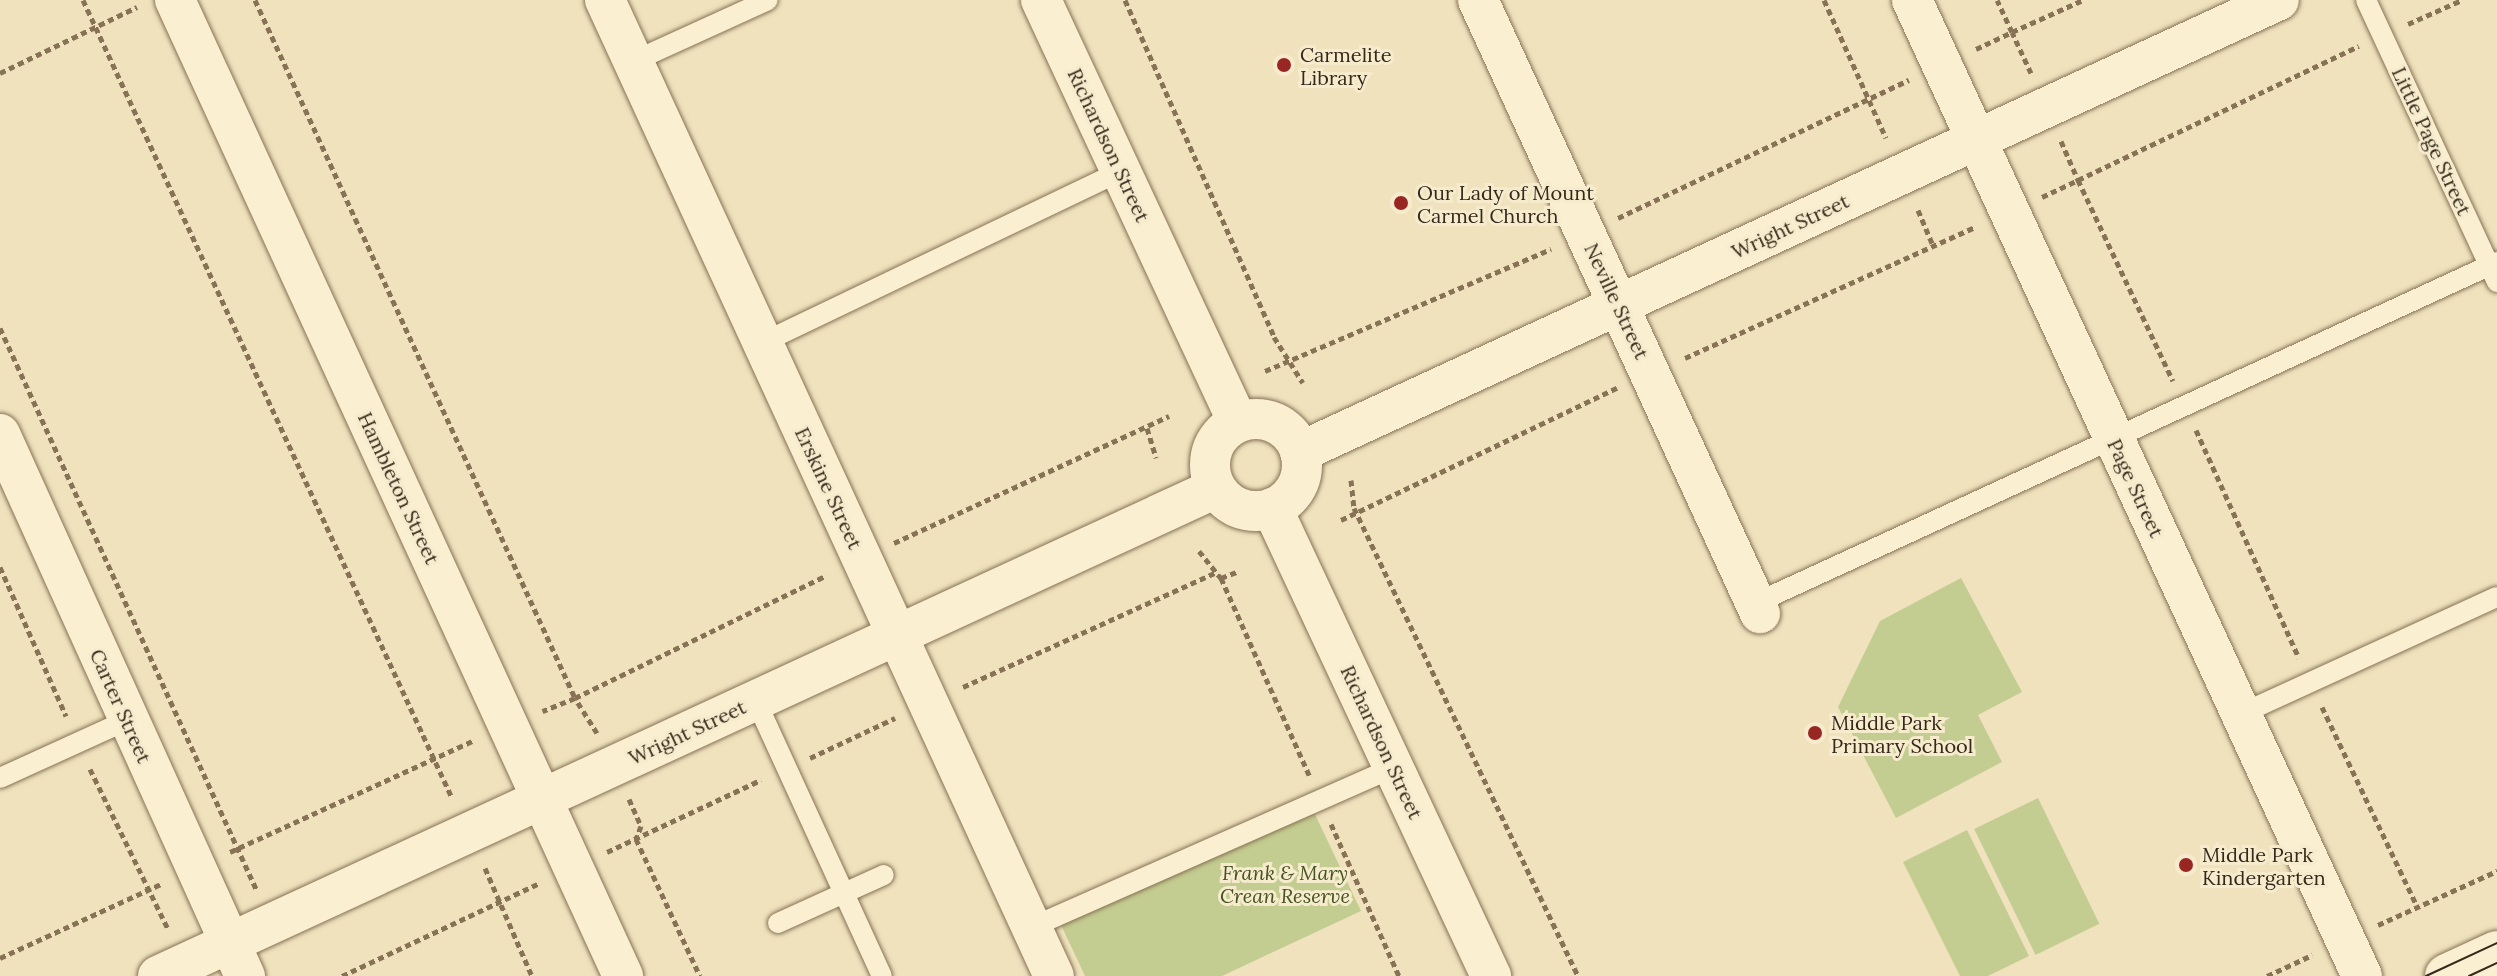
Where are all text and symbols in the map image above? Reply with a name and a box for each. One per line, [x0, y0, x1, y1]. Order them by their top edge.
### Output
place label: Carmelite Library [1300, 42, 1392, 89]
marker: Carmelite Library [1275, 56, 1293, 74]
street label: Little Page Street [2387, 63, 2477, 219]
street label: Richardson Street [1063, 64, 1155, 226]
place label: Our Lady of Mount Carmel Church [1417, 180, 1594, 227]
street label: Wright Street [1728, 188, 1852, 264]
marker: Our Lady of Mount Carmel Church [1392, 194, 1410, 212]
street label: Neville Street [1580, 239, 1654, 363]
street label: Hambleton Street [353, 408, 445, 568]
street label: Erskine Street [790, 423, 868, 553]
street label: Page Street [2103, 435, 2169, 541]
street label: Carter Street [85, 645, 157, 767]
street label: Richardson Street [1336, 661, 1428, 823]
street label: Wright Street [625, 694, 749, 770]
place label: Middle Park Primary School [1831, 710, 1973, 757]
marker: Middle Park Primary School [1806, 724, 1824, 742]
place label: Middle Park Kindergarten [2202, 842, 2326, 889]
marker: Middle Park Kindergarten [2177, 856, 2195, 874]
park label: Frank & Mary Crean Reserve [1220, 861, 1350, 908]

